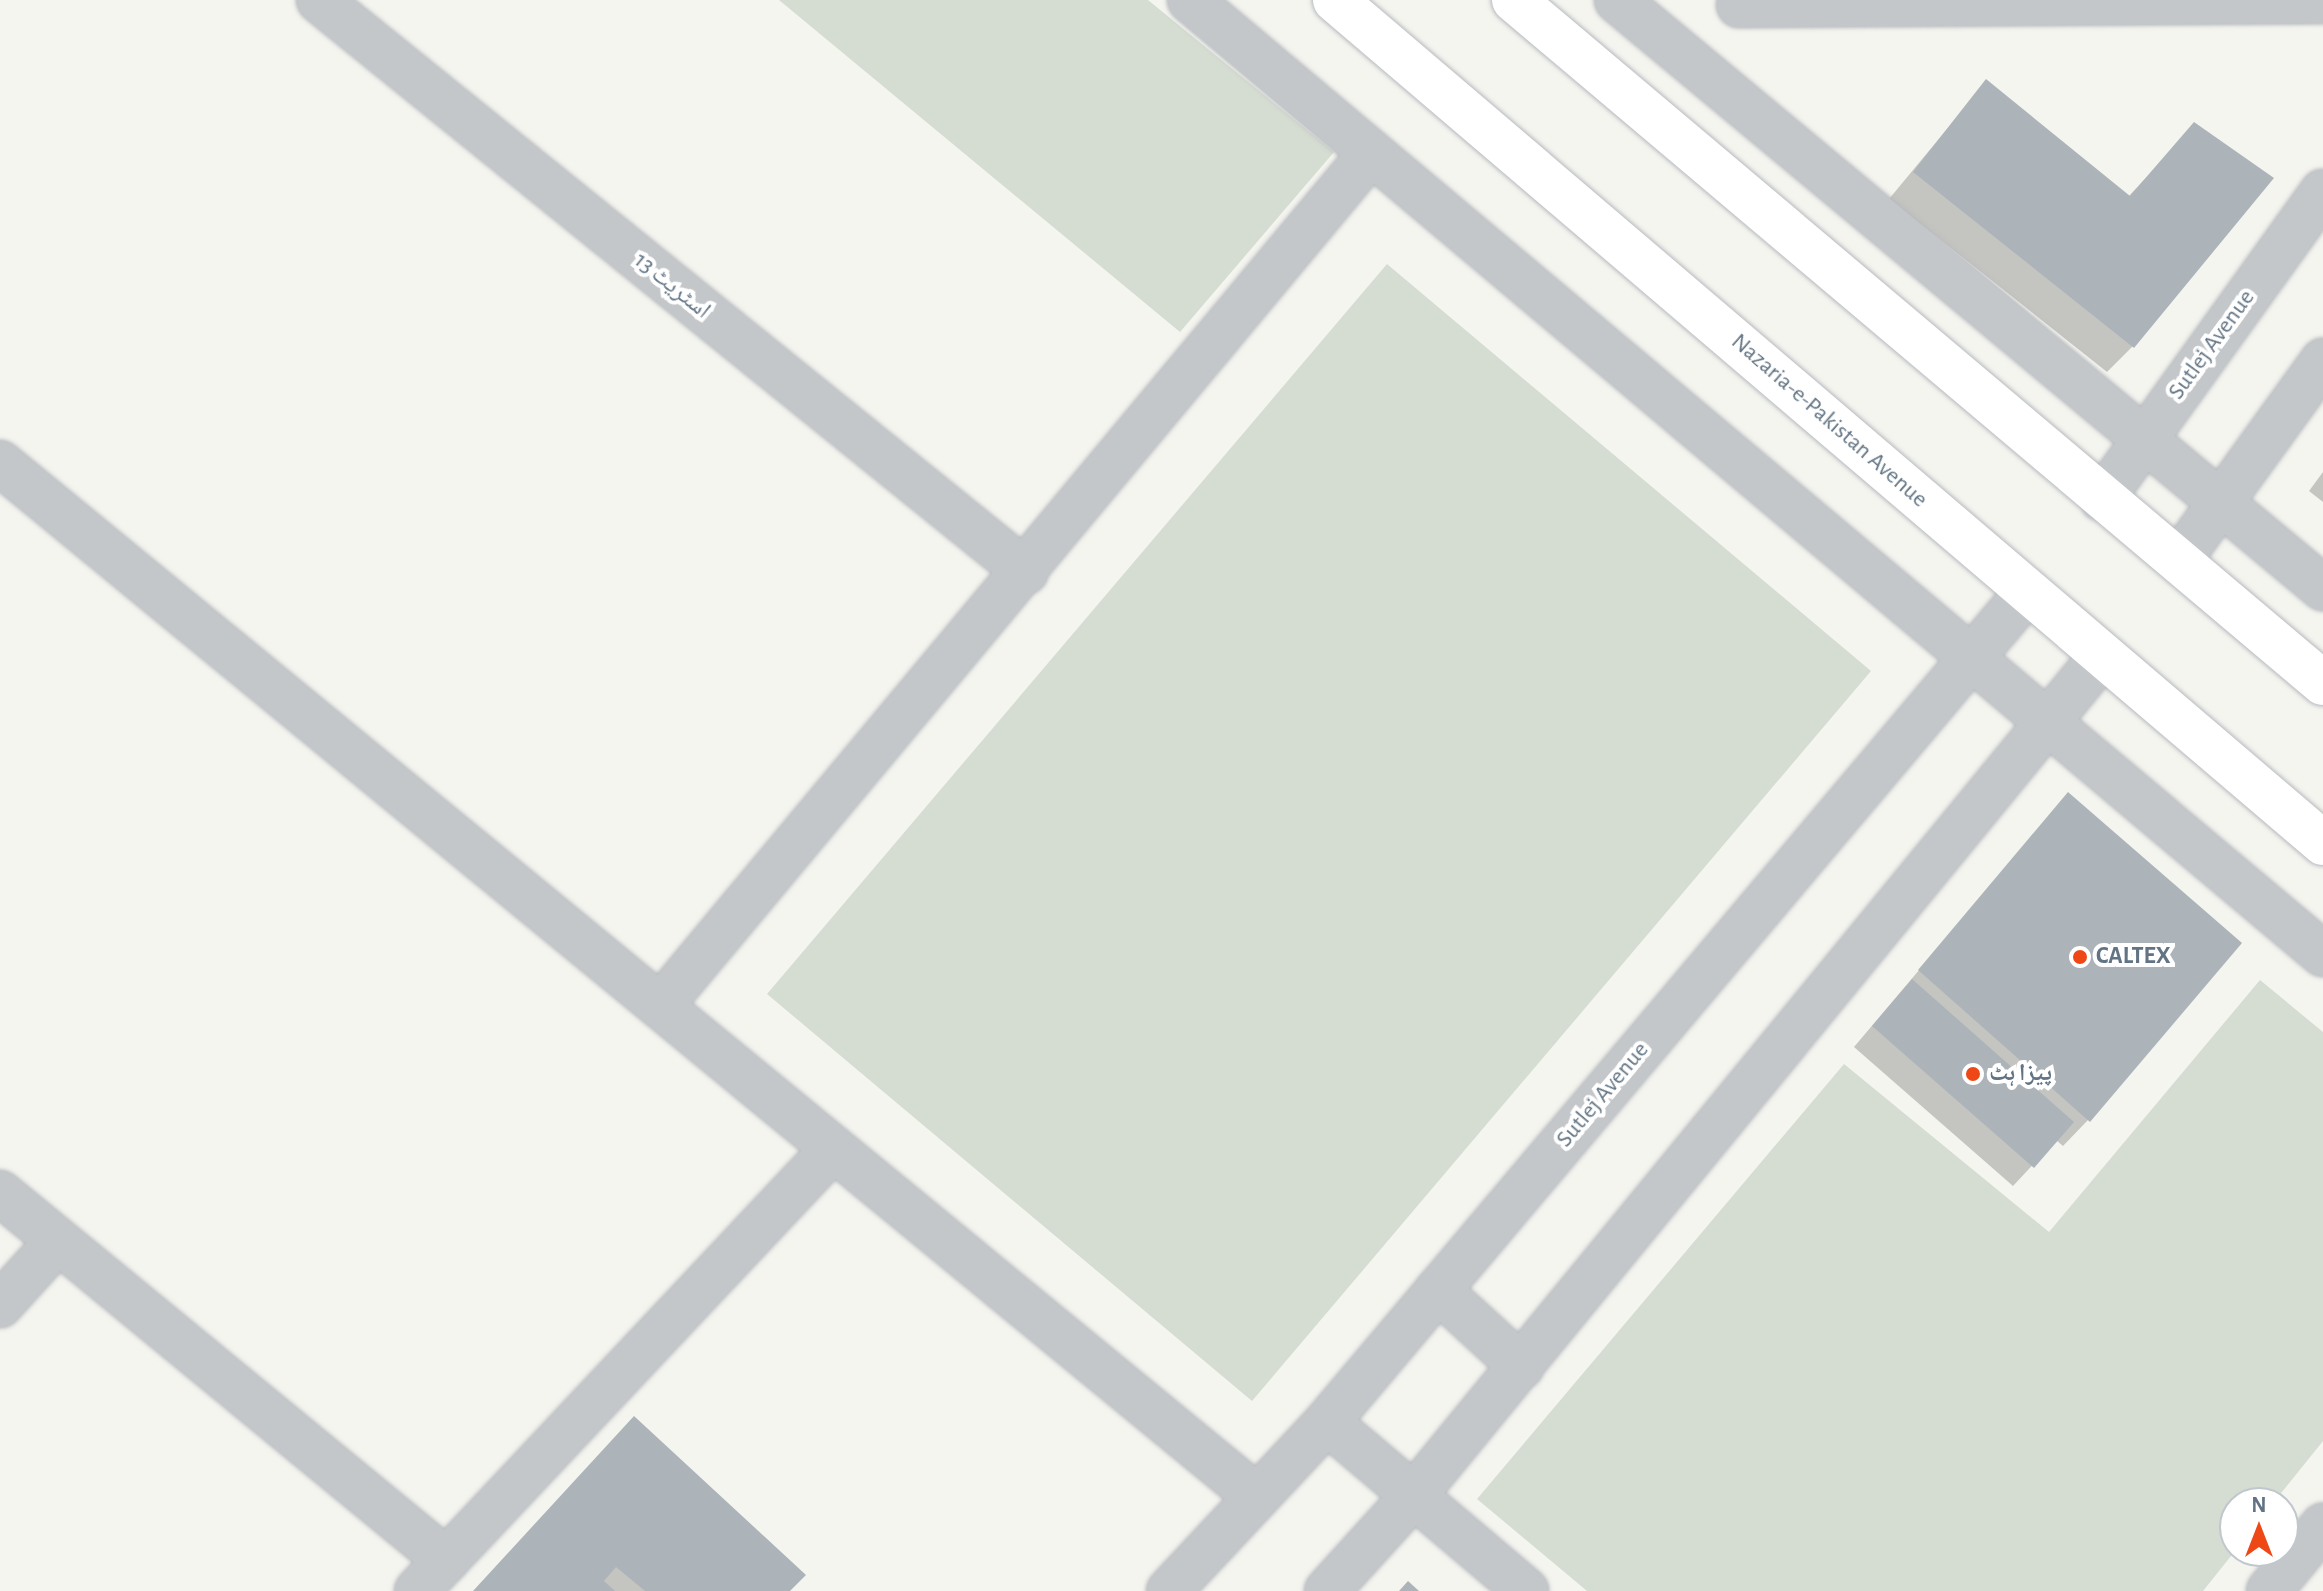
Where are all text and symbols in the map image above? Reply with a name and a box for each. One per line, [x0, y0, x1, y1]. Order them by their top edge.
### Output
street label: اسٹریٹ 13 [628, 247, 716, 325]
street label: Sutlej Avenue [2163, 285, 2261, 405]
street label: Nazaria-e-Pakistan Avenue [1725, 328, 1933, 514]
place label: CALTEX [2096, 943, 2171, 971]
marker: CALTEX [2071, 948, 2089, 966]
street label: Sutlej Avenue [1551, 1037, 1655, 1153]
place label: پیزا ہٹ [1989, 1060, 2052, 1088]
marker: پیزا ہٹ [1964, 1065, 1982, 1083]
north arrow [2219, 1487, 2299, 1567]
text: N [2251, 1494, 2267, 1516]

